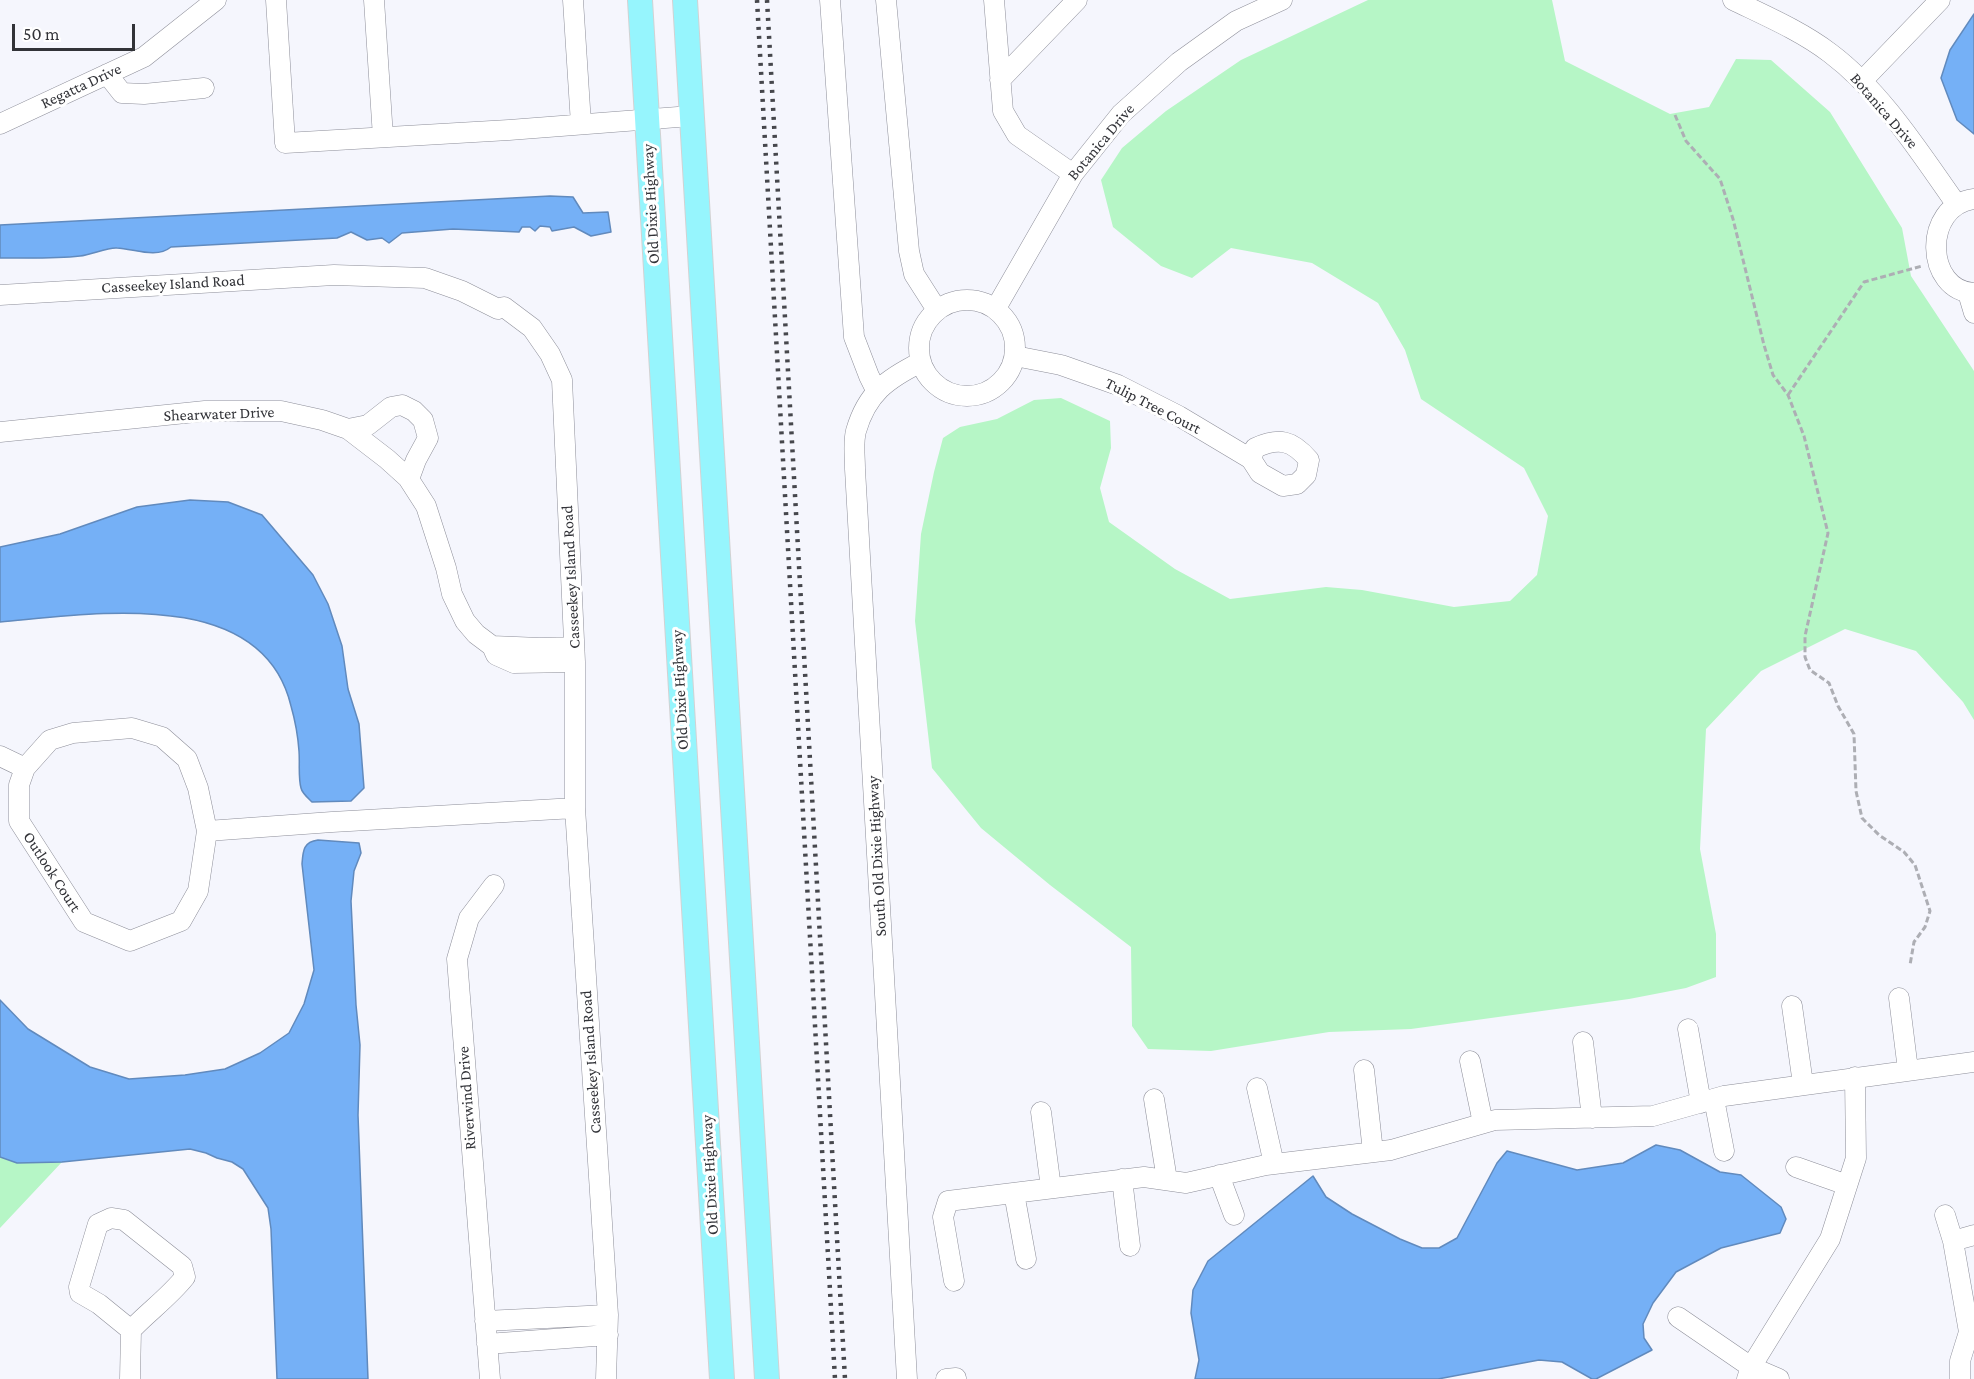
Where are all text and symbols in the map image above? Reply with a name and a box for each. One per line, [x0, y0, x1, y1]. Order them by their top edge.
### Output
scale bar [15, 12, 138, 50]
text: 50 m [23, 24, 60, 44]
street label: Regatta Drive [38, 59, 124, 113]
street label: Botanica Drive [1846, 69, 1922, 153]
street label: Botanica Drive [1063, 100, 1139, 184]
street label: Old Dixie Highway [638, 143, 664, 265]
street label: Casseekey Island Road [101, 271, 245, 297]
street label: Tulip Tree Court [1102, 374, 1204, 438]
street label: Shearwater Drive [163, 402, 275, 426]
street label: Casseekey Island Road [558, 505, 584, 649]
street label: Old Dixie Highway [667, 629, 693, 751]
street label: South Old Dixie Highway [863, 775, 891, 937]
street label: Outlook Court [19, 828, 85, 916]
street label: Casseekey Island Road [576, 990, 606, 1134]
street label: Riverwind Drive [454, 1046, 480, 1150]
street label: Old Dixie Highway [697, 1114, 723, 1236]

